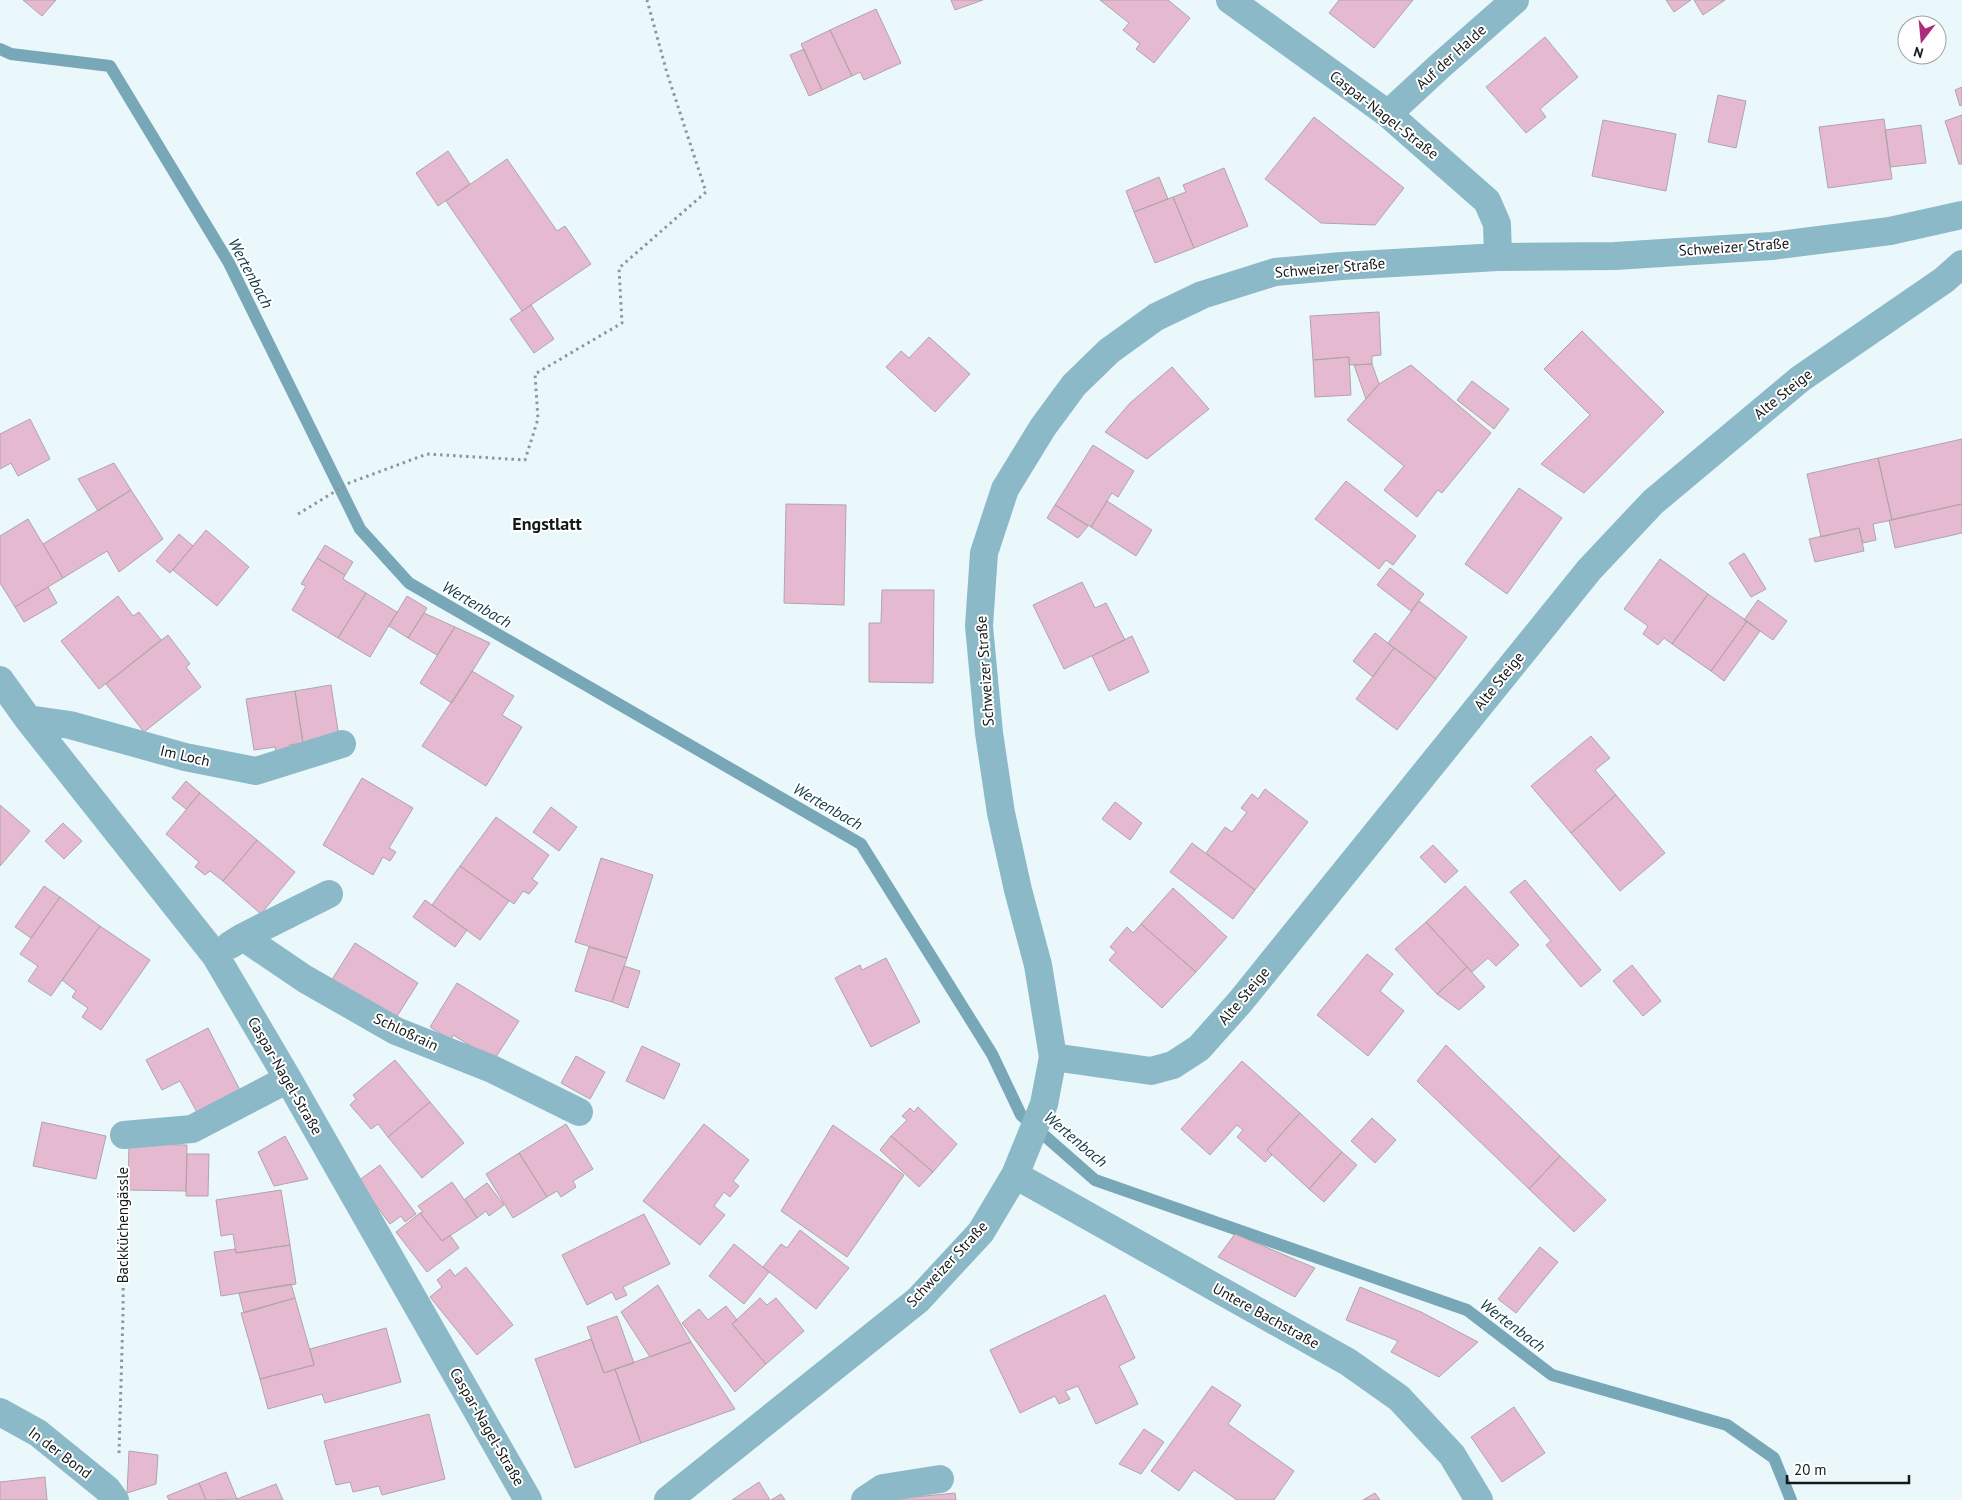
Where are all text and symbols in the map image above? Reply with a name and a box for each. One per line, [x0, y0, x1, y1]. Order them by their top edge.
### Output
north arrow [1897, 15, 1947, 65]
street label: Auf der Halde [1412, 20, 1490, 93]
text: N [1912, 43, 1925, 62]
street label: Caspar-Nagel-Straße [1326, 66, 1443, 163]
street label: Schweizer Straße [1678, 233, 1790, 260]
water label: Wertenbach [224, 234, 278, 312]
street label: Schweizer Straße [1274, 253, 1386, 282]
street label: Alte Steige [1750, 364, 1816, 423]
district label: Engstlatt [512, 512, 582, 535]
water label: Wertenbach [439, 576, 515, 632]
street label: Schweizer Straße [971, 615, 998, 727]
street label: Alte Steige [1469, 648, 1528, 714]
street label: Im Loch [158, 741, 212, 770]
water label: Wertenbach [790, 778, 866, 834]
street label: Alte Steige [1214, 963, 1273, 1029]
street label: Schloßrain [371, 1008, 442, 1055]
street label: Caspar-Nagel-Straße [244, 1013, 327, 1138]
water label: Wertenbach [1040, 1107, 1112, 1171]
street label: Backküchengässle [113, 1167, 132, 1283]
street label: Schweizer Straße [902, 1217, 991, 1311]
street label: Untere Bachstraße [1210, 1278, 1323, 1353]
water label: Wertenbach [1476, 1294, 1550, 1356]
street label: Caspar-Nagel-Straße [446, 1364, 529, 1489]
street label: In der Bond [25, 1423, 96, 1483]
scale bar [1787, 1452, 1910, 1484]
text: 20 m [1794, 1460, 1827, 1479]

